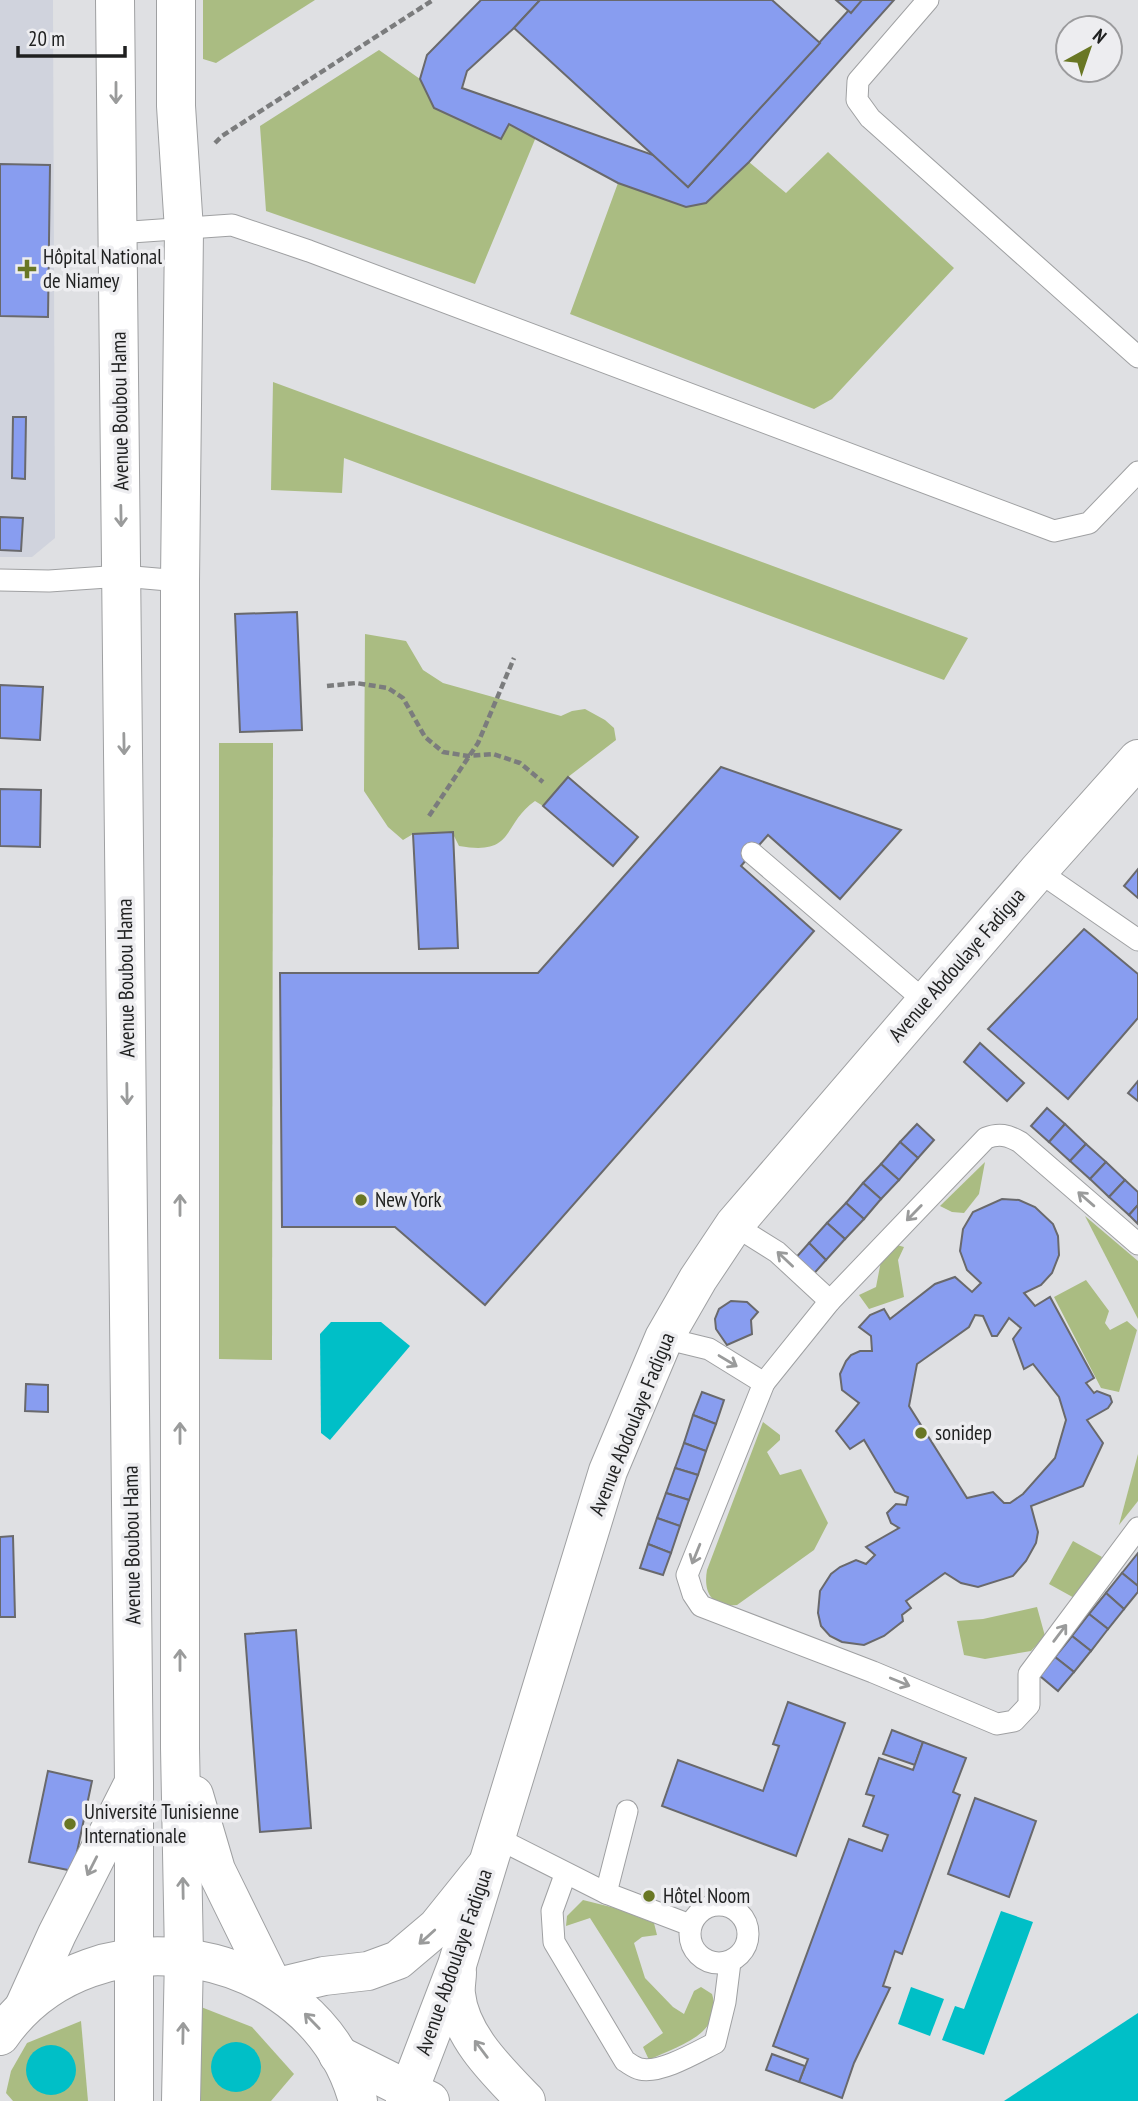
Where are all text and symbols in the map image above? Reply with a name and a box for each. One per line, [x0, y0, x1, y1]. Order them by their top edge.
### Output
scale bar [18, 14, 124, 58]
north arrow [1054, 14, 1124, 84]
text: N [1088, 23, 1112, 48]
text: 20 m [28, 25, 65, 52]
one-way arrow [109, 81, 123, 104]
place label: Hôpital National de Niamey [43, 243, 162, 294]
marker: Hôpital National de Niamey [17, 259, 37, 279]
street label: Avenue Boubou Hama [105, 331, 134, 491]
one-way arrow [115, 504, 128, 527]
one-way arrow [117, 732, 131, 755]
street label: Avenue Abdoulaye Fadigua [882, 882, 1031, 1047]
street label: Avenue Boubou Hama [111, 898, 140, 1058]
one-way arrow [120, 1082, 134, 1105]
place label: New York [375, 1186, 442, 1213]
one-way arrow [1078, 1191, 1096, 1207]
marker: New York [353, 1192, 369, 1208]
one-way arrow [173, 1194, 187, 1217]
one-way arrow [906, 1204, 923, 1221]
one-way arrow [776, 1251, 794, 1267]
street label: Avenue Abdoulaye Fadigua [583, 1328, 681, 1519]
one-way arrow [717, 1354, 737, 1368]
place label: sonidep [935, 1419, 992, 1446]
one-way arrow [173, 1421, 187, 1444]
marker: sonidep [913, 1425, 929, 1441]
street label: Avenue Boubou Hama [117, 1465, 146, 1625]
one-way arrow [688, 1543, 701, 1564]
one-way arrow [1052, 1623, 1067, 1642]
one-way arrow [173, 1649, 187, 1672]
one-way arrow [889, 1677, 910, 1690]
place label: Université Tunisienne Internationale [84, 1798, 239, 1849]
marker: Université Tunisienne Internationale [62, 1816, 78, 1832]
one-way arrow [84, 1855, 98, 1876]
street label: Avenue Abdoulaye Fadigua [409, 1865, 498, 2058]
one-way arrow [176, 1876, 189, 1899]
place label: Hôtel Noom [663, 1882, 750, 1909]
marker: Hôtel Noom [641, 1888, 657, 1904]
one-way arrow [418, 1928, 436, 1944]
one-way arrow [304, 2013, 321, 2030]
one-way arrow [176, 2022, 189, 2045]
one-way arrow [474, 2040, 489, 2059]

